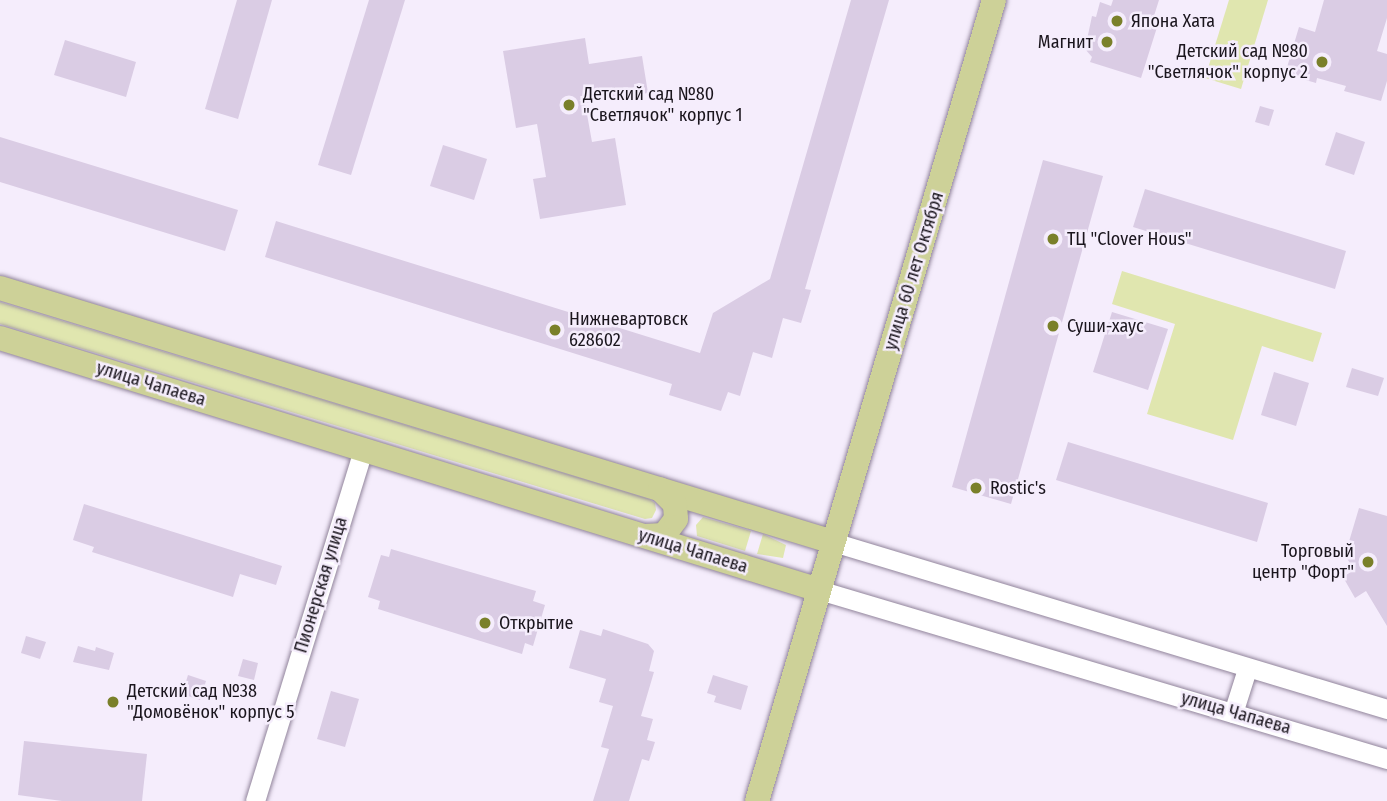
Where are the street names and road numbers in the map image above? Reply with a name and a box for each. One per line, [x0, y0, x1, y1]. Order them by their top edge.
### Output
street label: улица 60 лет Октября [880, 189, 948, 353]
street label: улица Чапаева [94, 357, 208, 411]
street label: Пионерская улица [290, 514, 352, 656]
street label: улица Чапаева [636, 524, 750, 578]
street label: улица Чапаева [1179, 687, 1293, 739]

